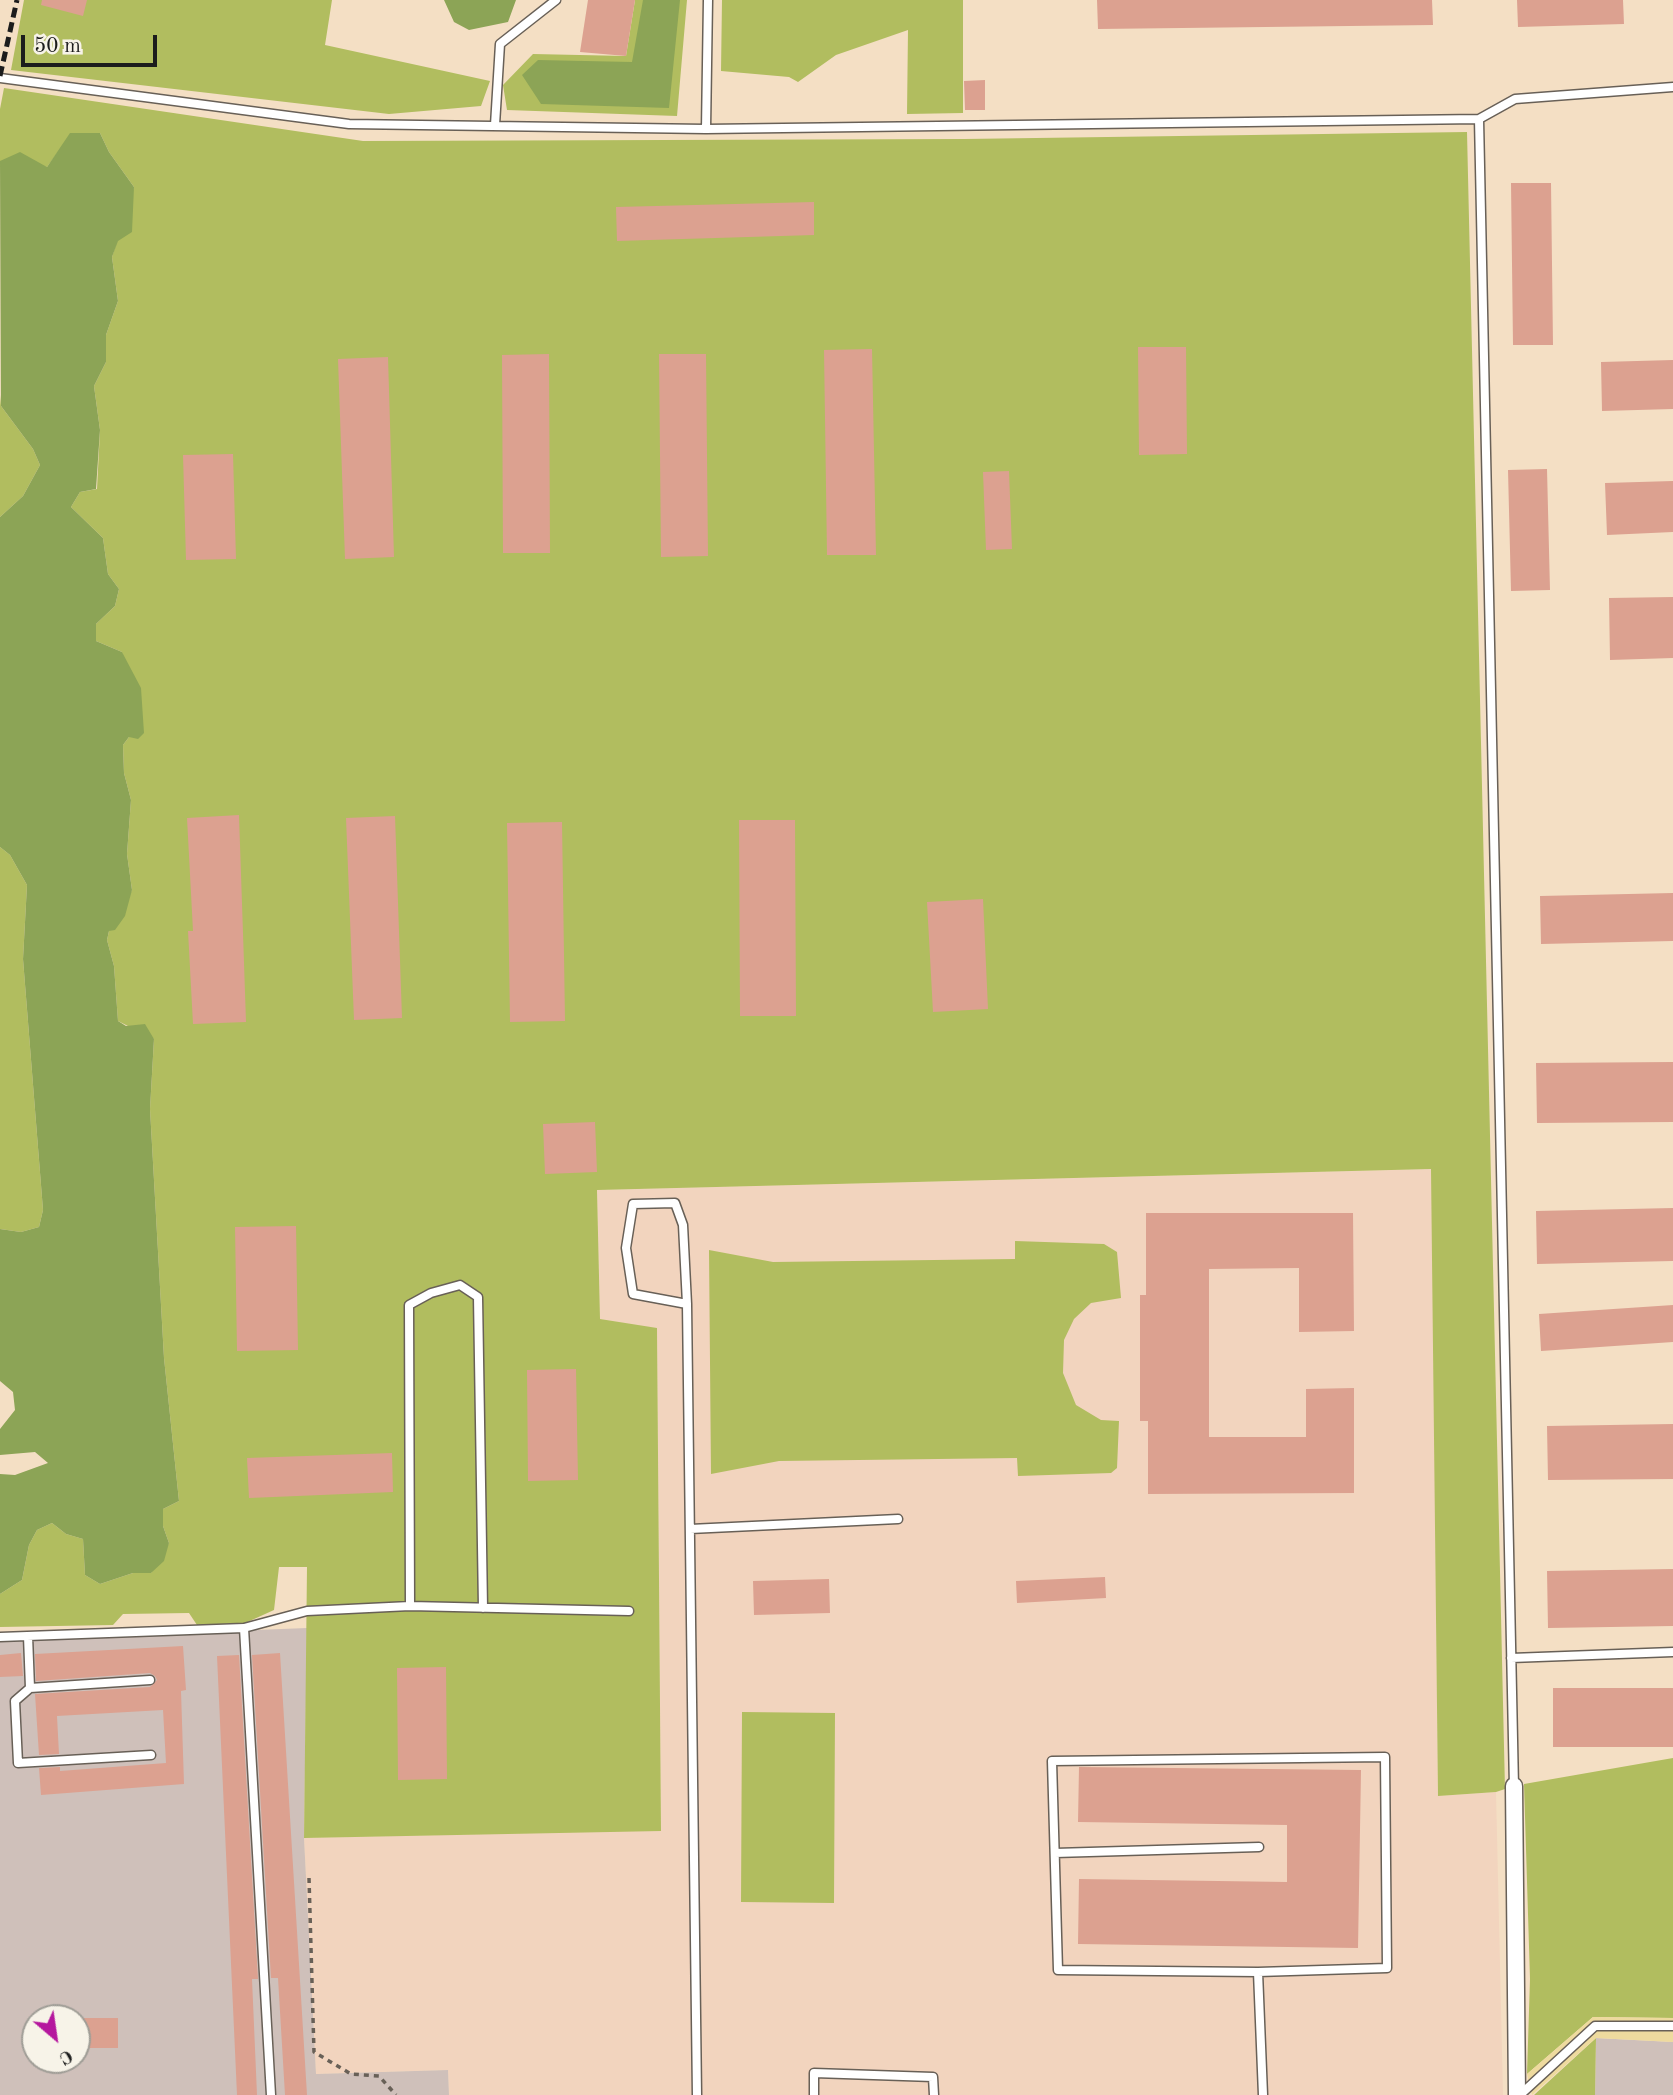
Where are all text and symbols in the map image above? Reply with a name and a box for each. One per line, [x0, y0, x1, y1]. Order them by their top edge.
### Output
scale bar [24, 21, 161, 65]
text: 50 m [34, 36, 81, 57]
north arrow [21, 2004, 91, 2074]
text: С [55, 2045, 76, 2067]

